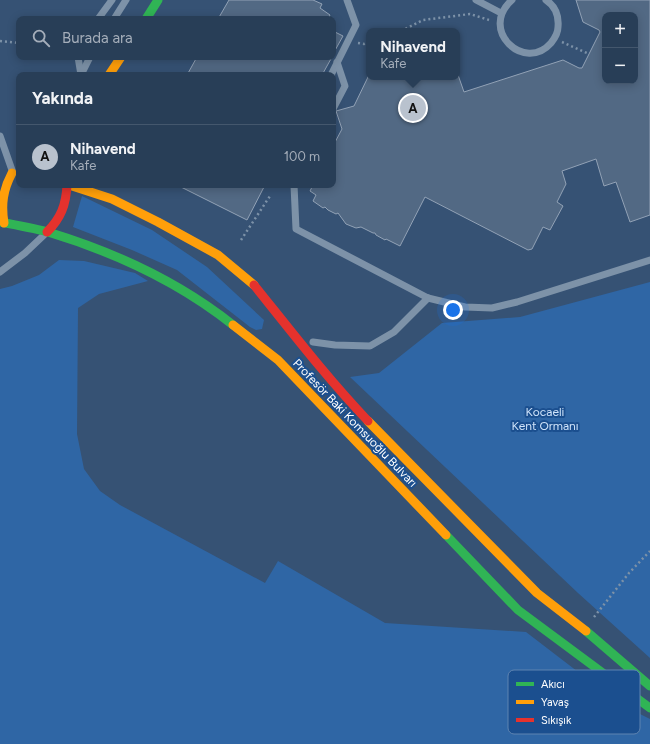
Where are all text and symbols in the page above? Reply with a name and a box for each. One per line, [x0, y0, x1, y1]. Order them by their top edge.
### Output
map controls [602, 12, 638, 84]
button: + [602, 12, 638, 48]
search box [16, 16, 336, 60]
icon: search [30, 27, 52, 49]
popup [366, 28, 460, 80]
text: Burada ara [62, 29, 133, 47]
text: Nihavend [380, 38, 446, 56]
button: − [602, 48, 638, 84]
text: Kafe [380, 56, 406, 71]
text: Yakında [32, 88, 93, 108]
pin: A [400, 93, 426, 123]
text: Nihavend [70, 140, 136, 158]
text: A [40, 149, 50, 164]
text: 100 m [284, 149, 320, 164]
text: Kafe [70, 158, 96, 173]
your location [443, 300, 463, 320]
street label: Profesör Baki Komsuoğlu Bulvarı [290, 356, 420, 490]
park label: Kocaeli Kent Ormanı [511, 405, 579, 433]
legend [508, 670, 640, 734]
text: Akıcı [541, 678, 565, 691]
text: Yavaş [541, 696, 569, 709]
text: Sıkışık [541, 714, 572, 727]

